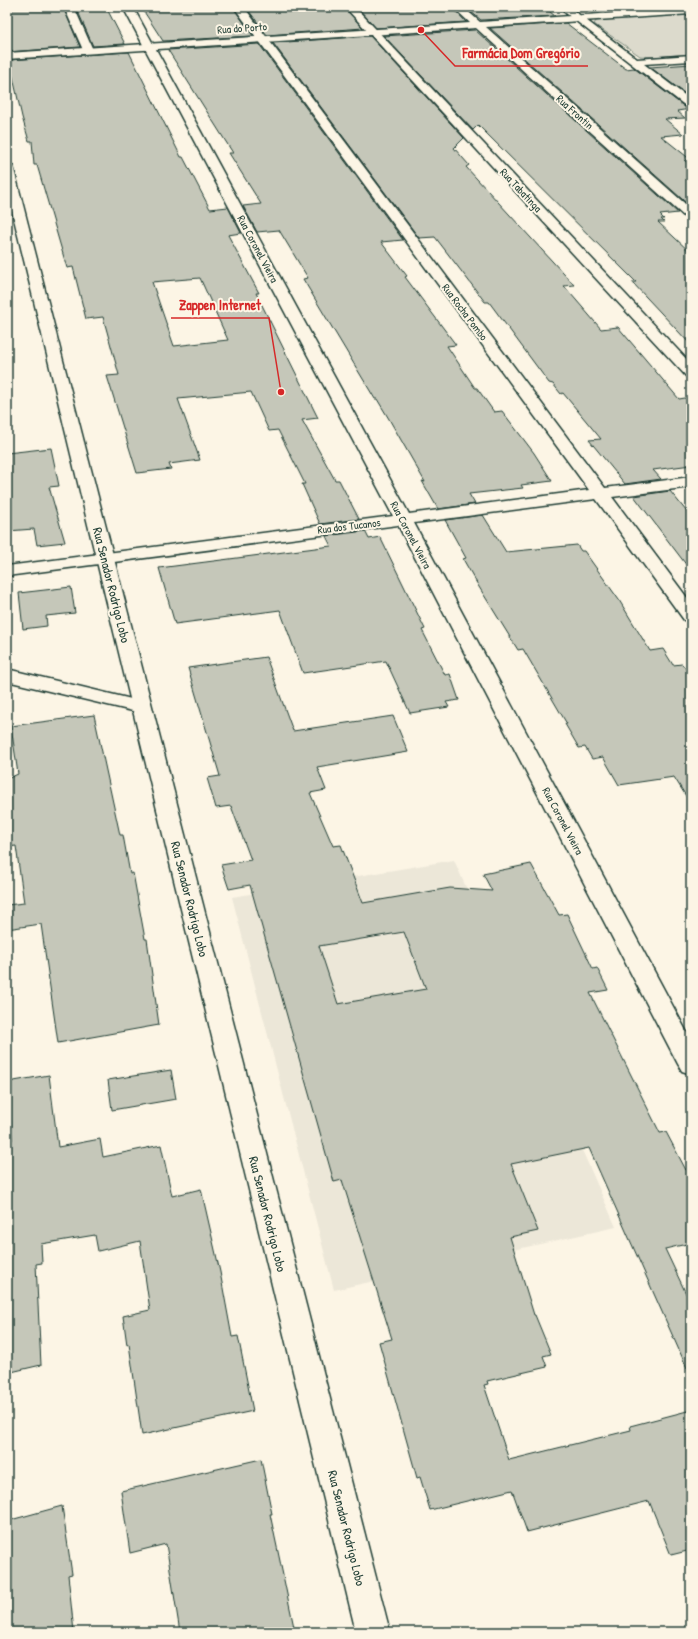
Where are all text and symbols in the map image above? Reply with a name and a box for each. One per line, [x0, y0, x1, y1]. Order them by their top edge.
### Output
street label: Rua do Porto [217, 19, 268, 37]
callout: Farmácia Dom Gregório [455, 40, 588, 66]
text: Farmácia Dom Gregório [461, 43, 580, 64]
street label: Rua Frontin [554, 92, 597, 132]
street label: Rua Tabatinga [497, 165, 545, 215]
street label: Rua Coronel Vieira [234, 213, 282, 286]
street label: Rua Rocha Pombo [439, 281, 491, 344]
callout: Zappen Internet [171, 292, 269, 318]
text: Zappen Internet [179, 295, 262, 316]
street label: Rua Coronel Vieira [387, 499, 435, 572]
street label: Rua dos Tucanos [317, 515, 381, 537]
street label: Rua Senador Rodrigo Lobo [89, 525, 135, 645]
street label: Rua Coronel Vieira [539, 785, 587, 858]
street label: Rua Senador Rodrigo Lobo [167, 839, 213, 959]
street label: Rua Senador Rodrigo Lobo [245, 1154, 291, 1274]
street label: Rua Senador Rodrigo Lobo [324, 1468, 370, 1588]

